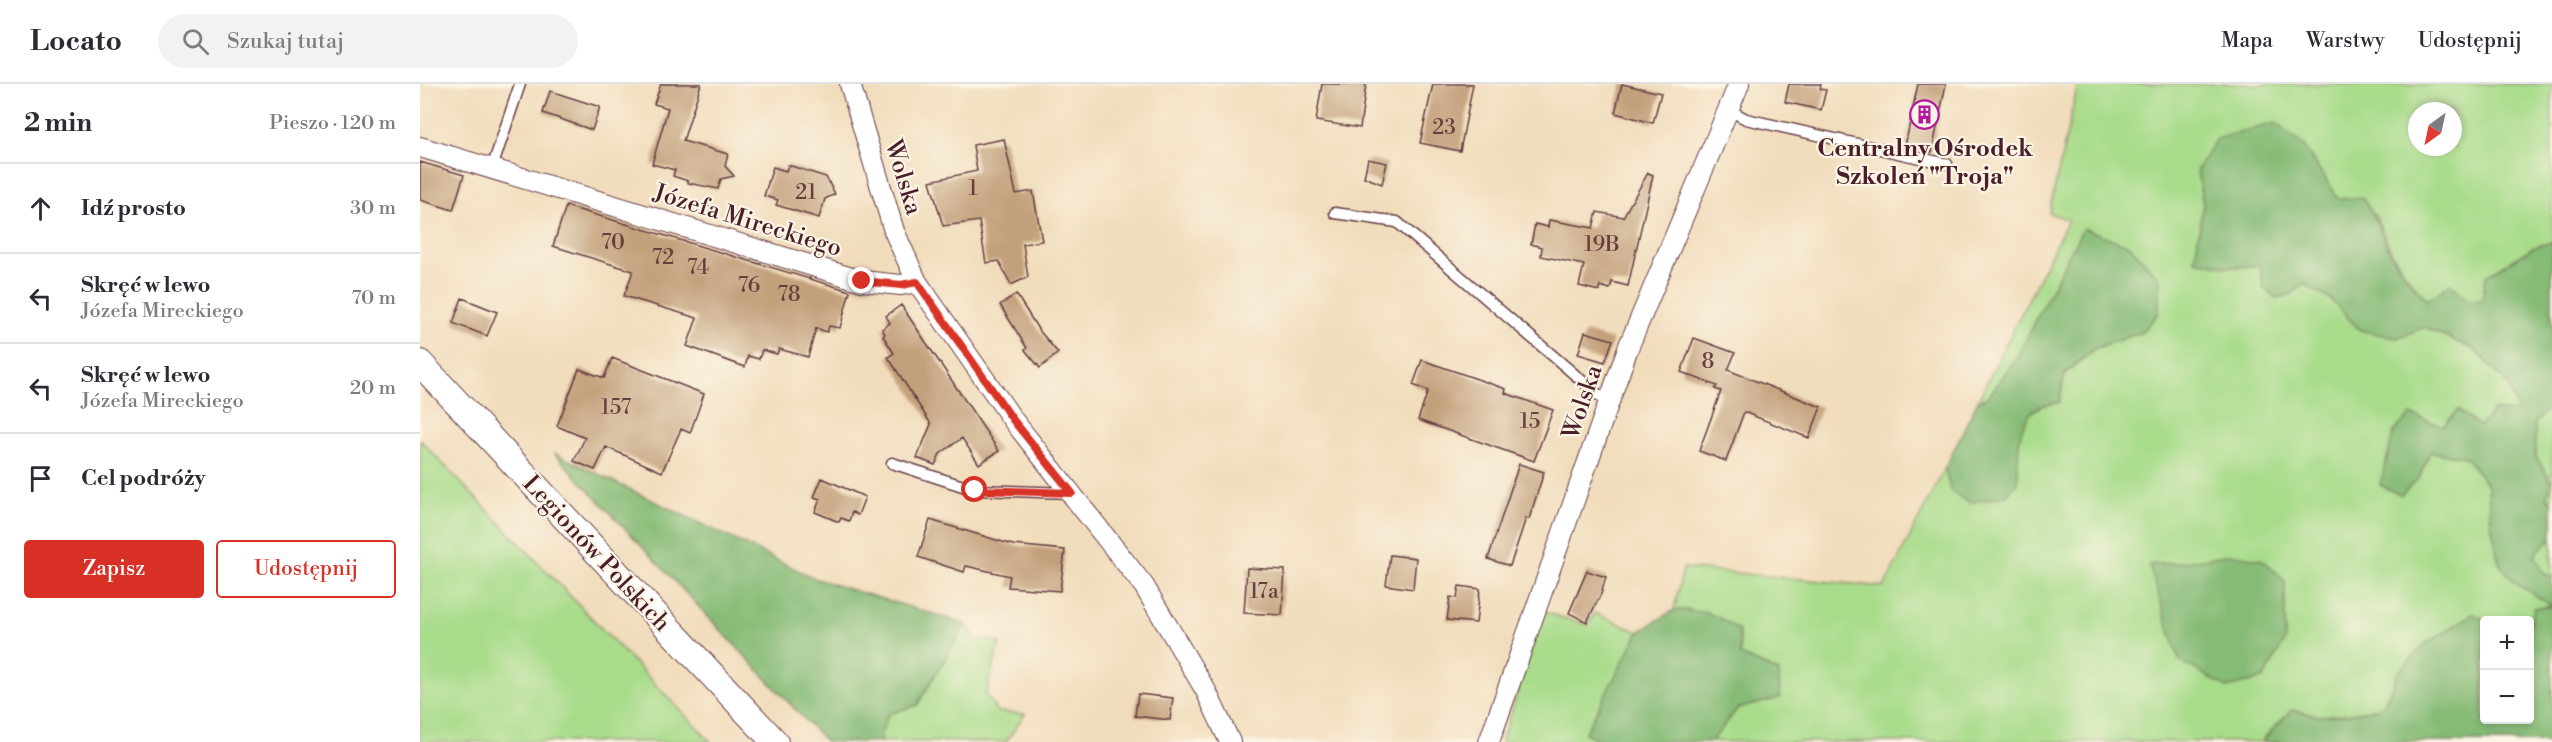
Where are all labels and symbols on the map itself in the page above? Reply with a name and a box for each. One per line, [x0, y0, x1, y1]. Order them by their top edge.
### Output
building icon: Centralny Ośrodek Szkoleń "Troja" [1909, 99, 1941, 131]
north arrow [2408, 102, 2462, 156]
house number: 23 [1432, 115, 1456, 141]
place label: Centralny Ośrodek Szkoleń "Troja" [1817, 134, 2034, 192]
street label: Wolska [877, 135, 929, 219]
house number: 1 [968, 176, 978, 202]
street label: Józefa Mireckiego [649, 178, 845, 264]
house number: 21 [795, 180, 817, 206]
house number: 70 [601, 230, 625, 256]
house number: 19B [1584, 232, 1620, 258]
house number: 72 [652, 245, 674, 271]
house number: 74 [687, 255, 709, 281]
route end [848, 267, 874, 293]
house number: 76 [738, 273, 761, 299]
house number: 78 [777, 282, 801, 308]
house number: 8 [1702, 349, 1714, 375]
street label: Wolska [1556, 360, 1610, 444]
house number: 157 [601, 395, 632, 421]
house number: 15 [1520, 409, 1540, 435]
street label: Legionów Polskich [516, 469, 677, 638]
route start [961, 476, 987, 502]
house number: 17a [1249, 579, 1279, 605]

